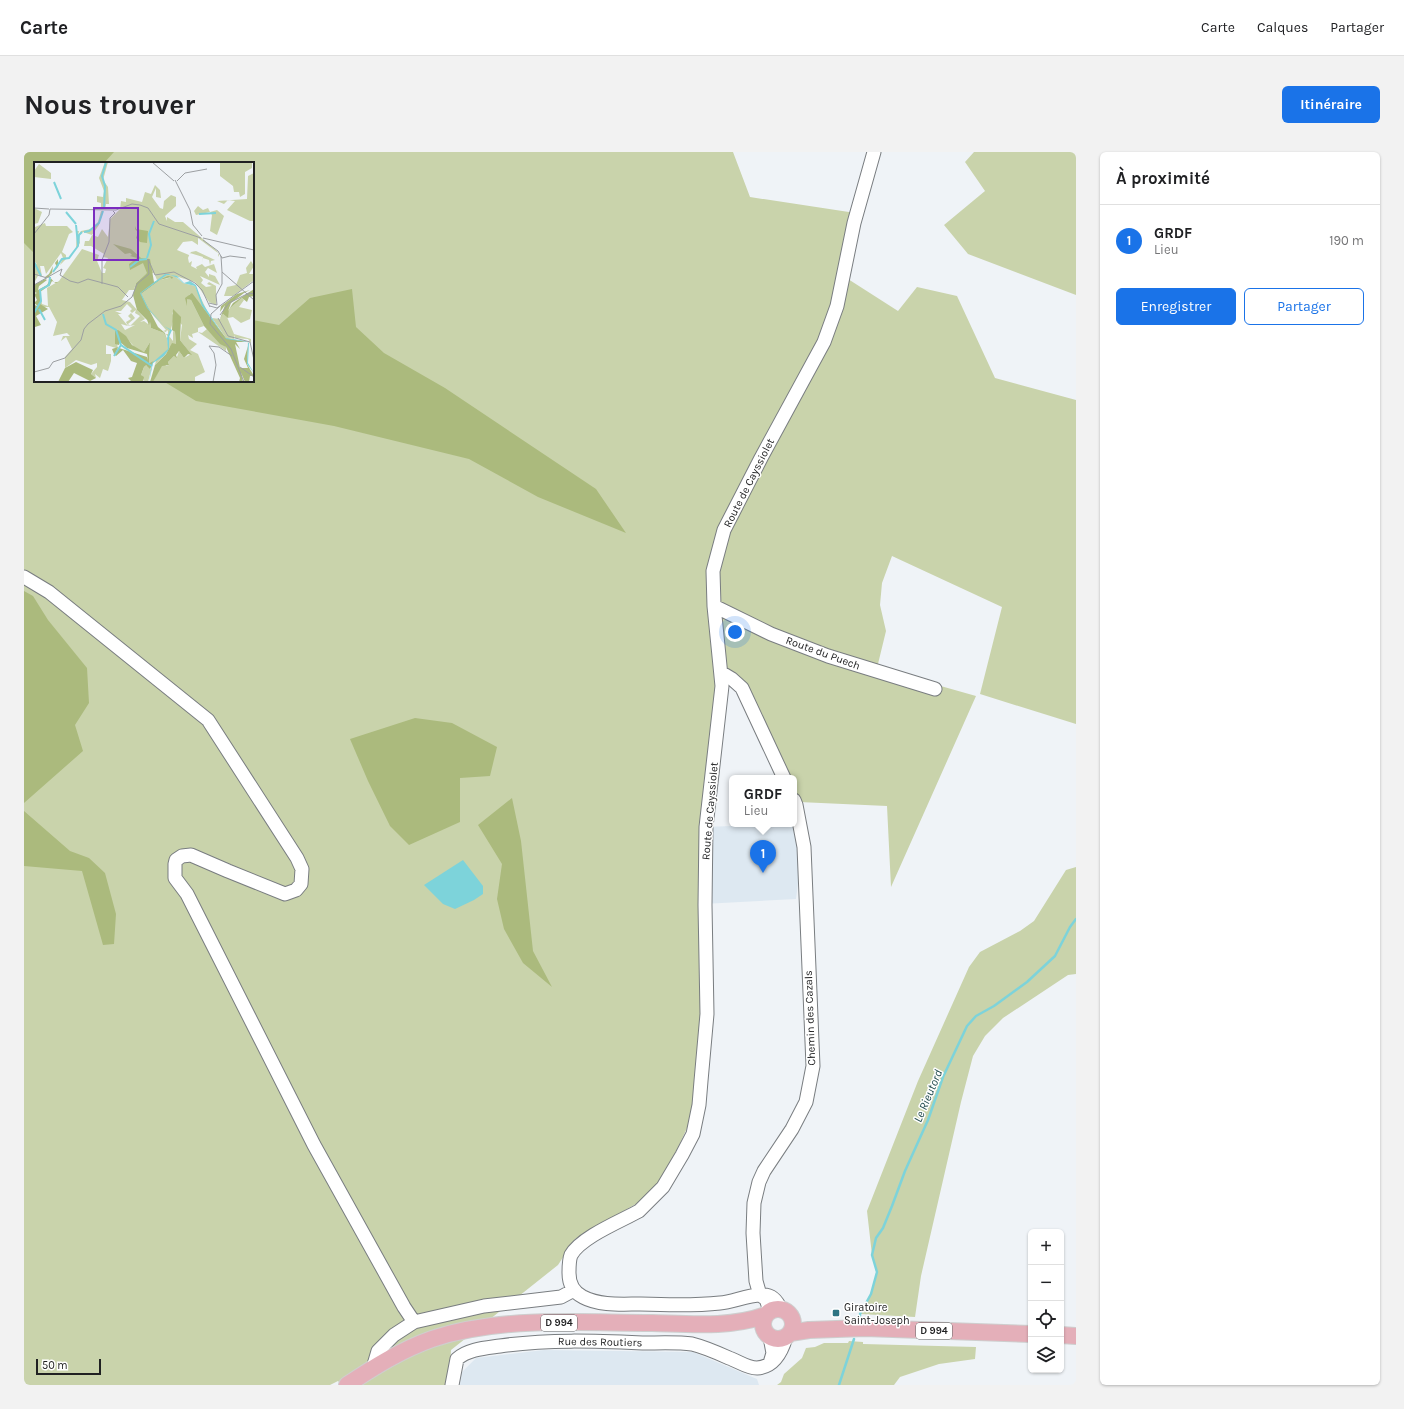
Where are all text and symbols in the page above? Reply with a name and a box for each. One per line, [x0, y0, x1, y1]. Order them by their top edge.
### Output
text: Carte [20, 17, 68, 39]
text: Carte [1201, 19, 1235, 36]
text: Calques [1257, 19, 1308, 36]
text: Partager [1330, 19, 1384, 36]
button: Itinéraire [1282, 86, 1380, 123]
text: Nous trouver [24, 88, 195, 121]
inset map [34, 162, 254, 382]
text: À proximité [1116, 168, 1210, 188]
text: GRDF [1154, 224, 1192, 242]
text: 1 [1127, 233, 1131, 248]
text: 190 m [1329, 233, 1364, 248]
text: Lieu [1154, 242, 1179, 257]
button: Enregistrer [1116, 288, 1236, 325]
button: Partager [1244, 288, 1364, 325]
street label: Route de Cayssiolet [721, 436, 777, 530]
your location [725, 622, 745, 642]
street label: Route du Puech [784, 633, 862, 673]
street label: Route de Cayssiolet [699, 762, 721, 860]
popup [729, 775, 797, 827]
text: GRDF [744, 785, 782, 803]
text: Lieu [744, 803, 768, 818]
pin: 1 [750, 840, 776, 873]
street label: Chemin des Cazals [802, 970, 818, 1066]
water label: Le Rieutord [911, 1067, 946, 1124]
map controls [1028, 1229, 1064, 1373]
button: + [1028, 1229, 1064, 1265]
button: − [1028, 1265, 1064, 1301]
place label: Giratoire Saint-Joseph [844, 1301, 910, 1327]
button: locate [1028, 1301, 1064, 1337]
marker: Giratoire Saint-Joseph [831, 1308, 841, 1318]
road number: D 994 [541, 1315, 577, 1331]
road number: D 994 [916, 1323, 952, 1339]
street label: Rue des Routiers [558, 1335, 643, 1349]
button: layers [1028, 1337, 1064, 1373]
scale bar [36, 1357, 101, 1376]
text: 50 m [42, 1359, 68, 1372]

